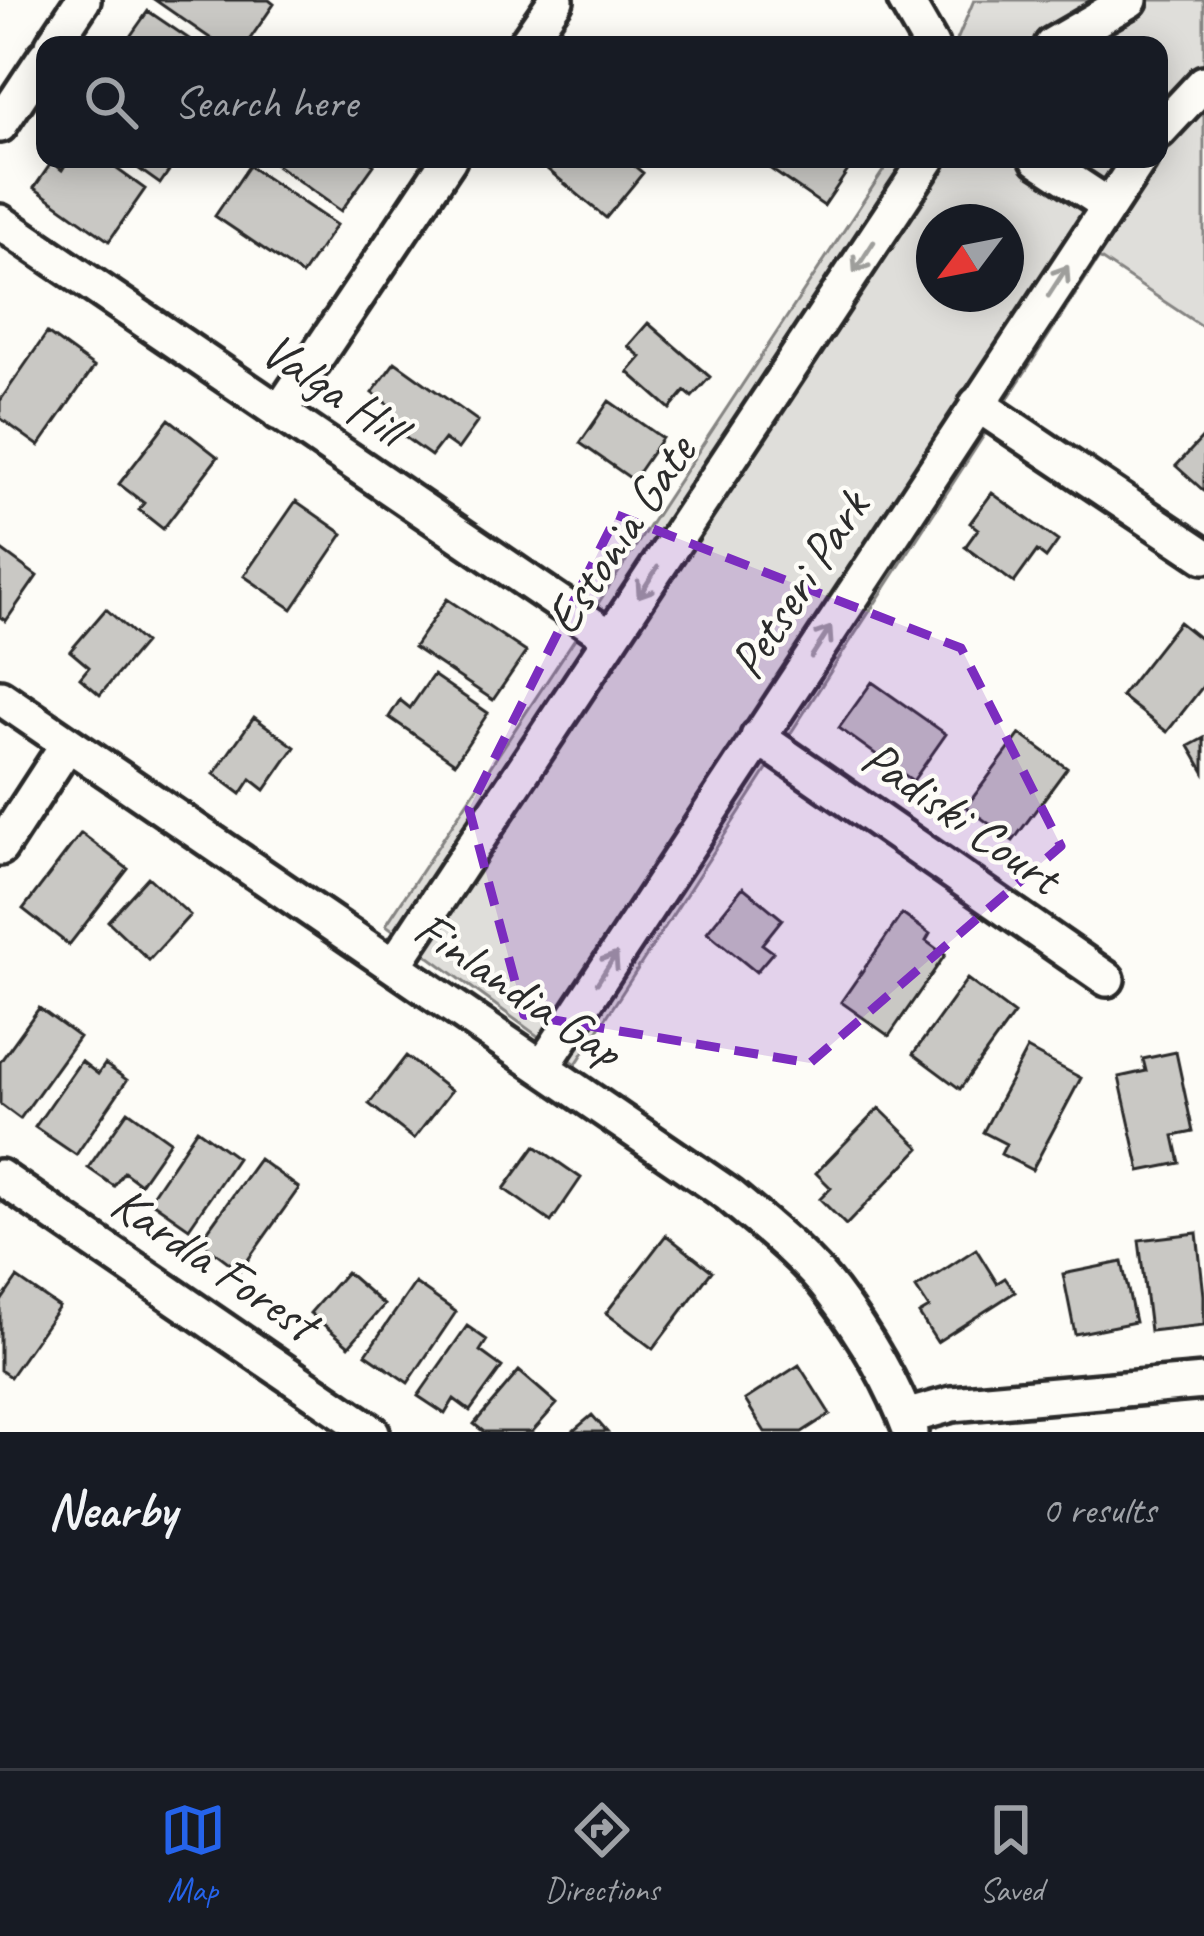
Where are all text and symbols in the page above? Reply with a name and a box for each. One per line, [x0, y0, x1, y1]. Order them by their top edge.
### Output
search box [36, 36, 1168, 168]
icon: search [78, 69, 144, 135]
text: Search here [174, 74, 357, 131]
north arrow [916, 204, 1024, 312]
one-way arrow [851, 239, 876, 273]
one-way arrow [1046, 265, 1071, 299]
street label: Valga Hill [249, 318, 425, 465]
street label: Estonia Gate [530, 420, 711, 646]
street label: Petseri Park [714, 476, 885, 691]
one-way arrow [636, 564, 661, 598]
one-way arrow [808, 625, 833, 659]
street label: Padiski Court [850, 725, 1077, 911]
street label: Finlandia Gap [402, 896, 637, 1083]
one-way arrow [594, 952, 619, 986]
street label: Kardla Forest [99, 1171, 335, 1358]
text: Nearby [48, 1478, 176, 1542]
text: 0 results [1042, 1486, 1156, 1535]
tab: Map [160, 1797, 226, 1911]
tab: Directions [545, 1797, 659, 1911]
tab: Saved [978, 1797, 1044, 1911]

